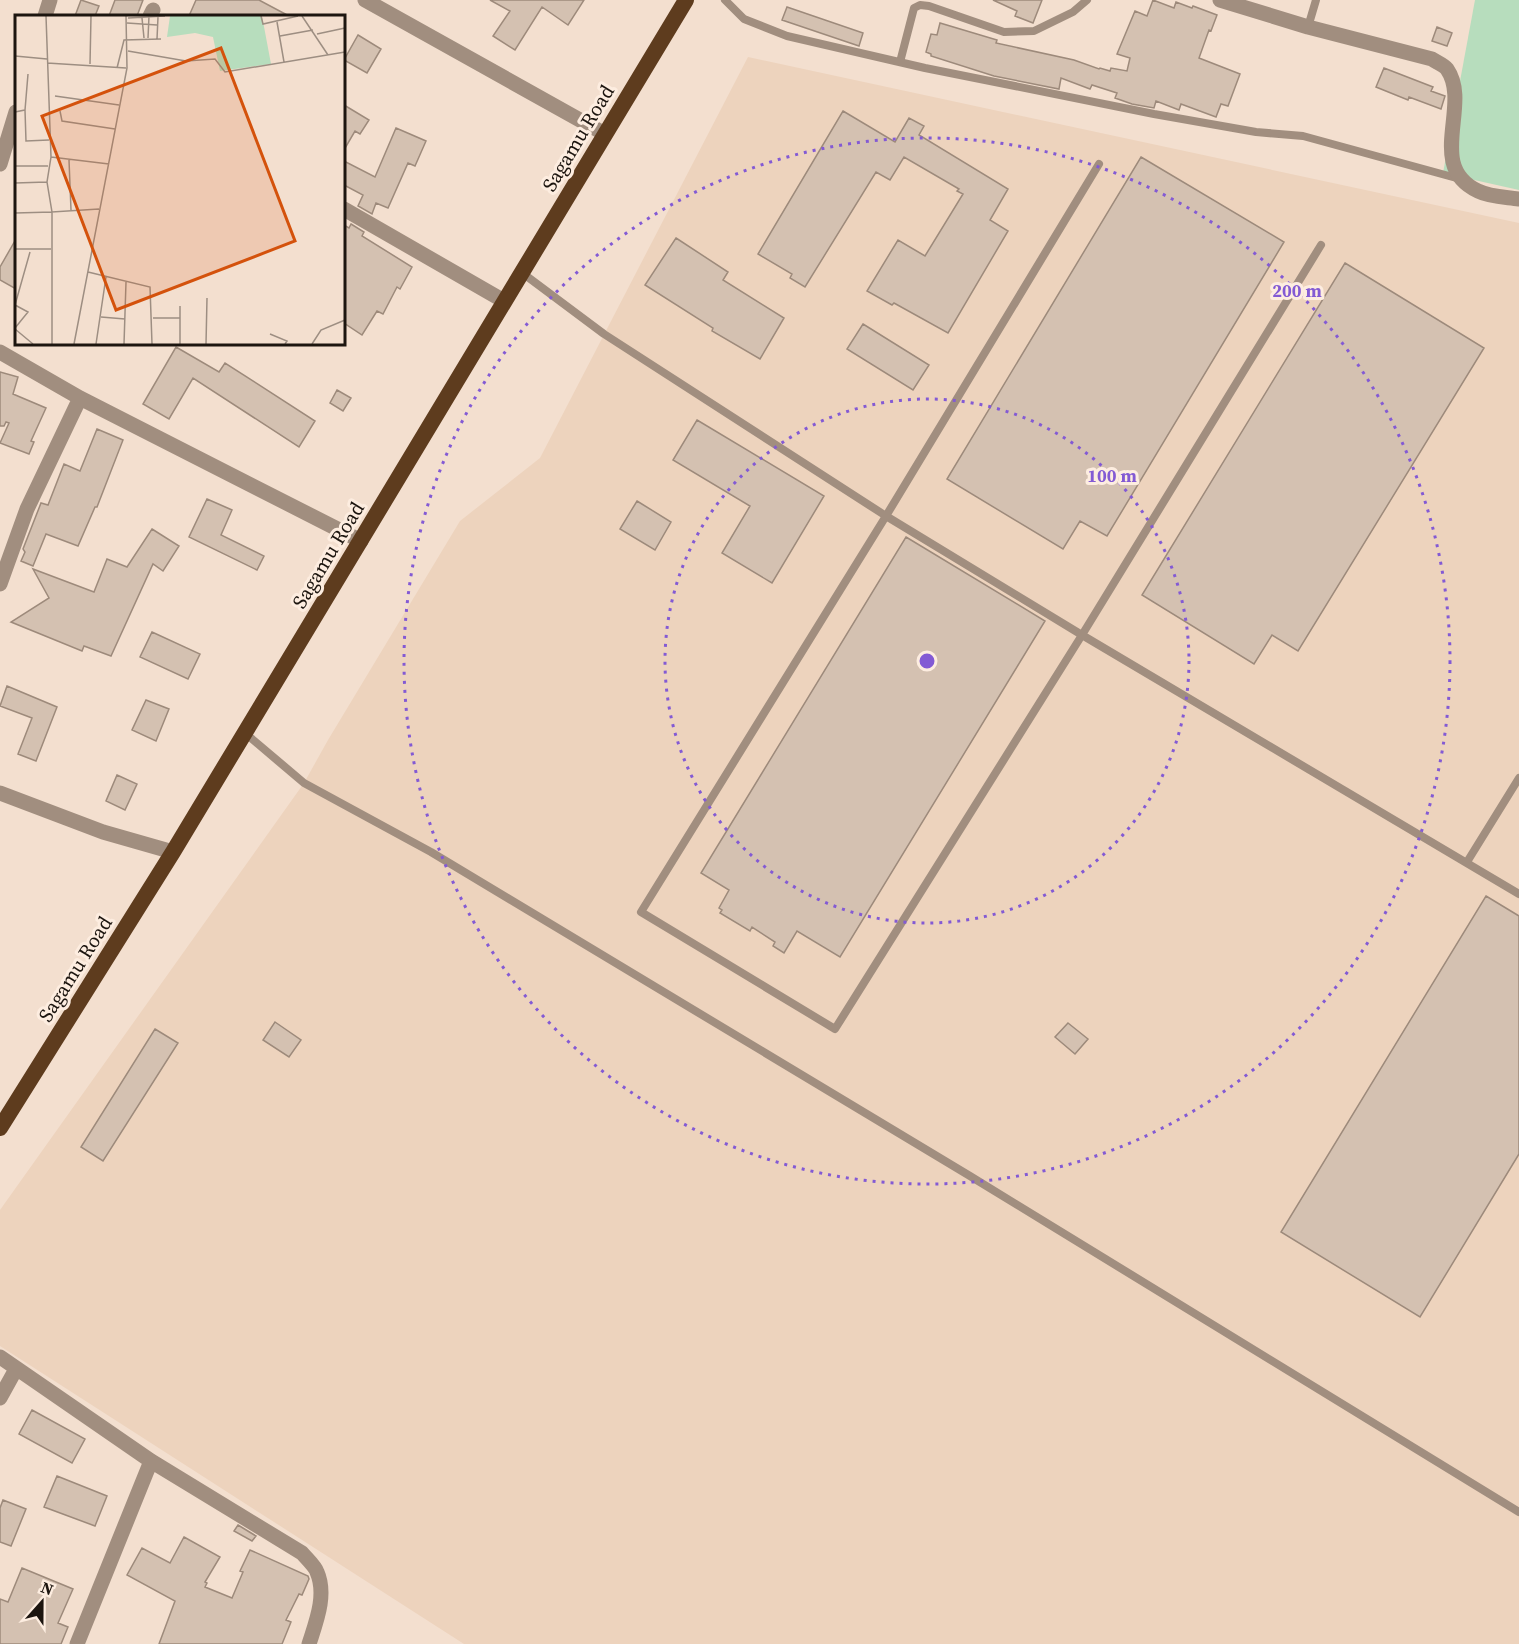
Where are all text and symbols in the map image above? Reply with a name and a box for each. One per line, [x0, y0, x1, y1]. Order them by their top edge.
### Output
inset map [15, 15, 345, 345]
street label: Sagamu Road [535, 79, 621, 197]
text: 200 m [1272, 278, 1322, 303]
text: 100 m [1087, 463, 1137, 488]
street label: Sagamu Road [285, 496, 371, 614]
centre of rings [917, 651, 937, 671]
street label: Sagamu Road [31, 910, 119, 1027]
north arrow [12, 1572, 72, 1632]
text: N [38, 1576, 57, 1600]

